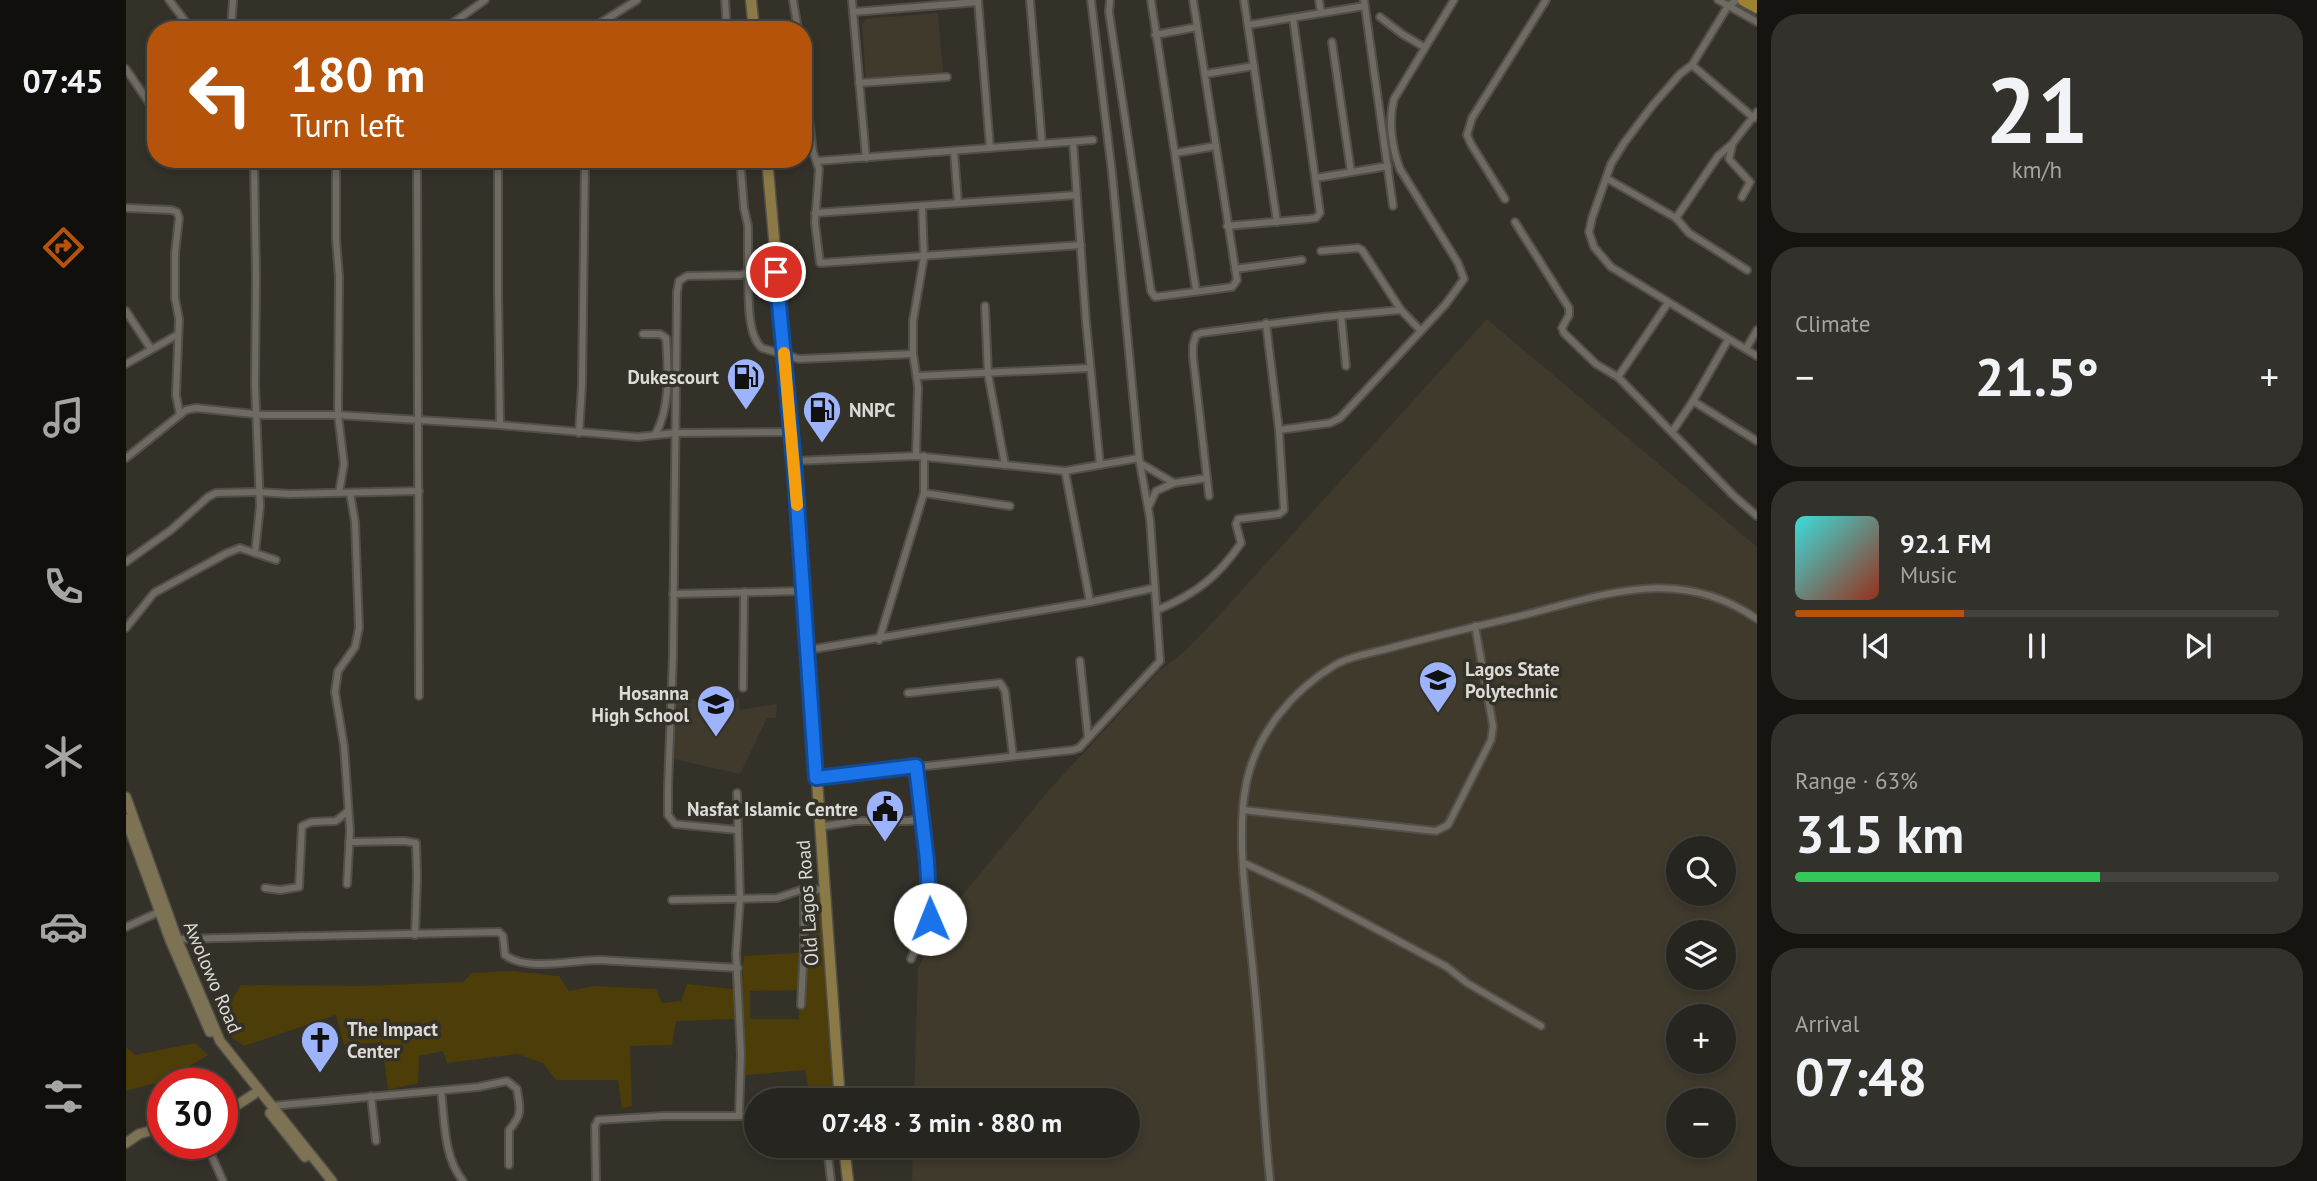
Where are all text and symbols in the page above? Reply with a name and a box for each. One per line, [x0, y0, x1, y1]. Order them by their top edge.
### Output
text: 180 m [290, 42, 425, 106]
icon: left [175, 49, 266, 140]
text: 21 [1985, 50, 2089, 168]
text: 07:45 [22, 60, 104, 102]
text: Turn left [290, 104, 405, 146]
text: km/h [2012, 155, 2062, 184]
icon: directions [39, 223, 88, 272]
pin [746, 242, 806, 302]
icon: arrive [757, 253, 795, 291]
text: Climate [1795, 309, 1870, 338]
text: 21.5° [1975, 343, 2099, 410]
text: − [1795, 352, 1814, 401]
text: + [2260, 352, 2279, 401]
fuel station icon: Dukescourt [725, 356, 767, 411]
place label: Dukescourt [628, 365, 719, 389]
fuel station icon: NNPC [801, 389, 843, 444]
icon: music [39, 393, 88, 442]
place label: NNPC [849, 398, 896, 422]
text: 92.1 FM [1900, 527, 1991, 560]
text: Music [1900, 560, 1957, 589]
icon: phone [39, 562, 88, 611]
icon: previous [1857, 627, 1895, 665]
icon: pause [2018, 627, 2056, 665]
icon: next [2179, 627, 2217, 665]
place label: Lagos State Polytechnic [1465, 657, 1560, 703]
school or university icon: Lagos State Polytechnic [1417, 659, 1459, 714]
place label: Hosanna High School [592, 681, 689, 727]
school or university icon: Hosanna High School [695, 683, 737, 738]
icon: climate [39, 732, 88, 781]
text: Range · 63% [1795, 766, 1918, 795]
public building icon: Nasfat Islamic Centre [864, 788, 906, 843]
place label: Nasfat Islamic Centre [687, 797, 858, 821]
text: 315 km [1795, 800, 1964, 867]
map controls [1666, 836, 1736, 1158]
button: search [1666, 836, 1736, 906]
street label: Old Lagos Road [791, 839, 823, 967]
position arrow [893, 882, 967, 956]
icon: car [39, 902, 88, 951]
street label: Awolowo Road [179, 917, 247, 1037]
button: layers [1666, 920, 1736, 990]
button: + [1666, 1004, 1736, 1074]
text: Arrival [1795, 1009, 1859, 1038]
place label: The Impact Center [347, 1017, 438, 1063]
church icon: The Impact Center [299, 1019, 341, 1074]
text: 07:48 [1795, 1043, 1927, 1110]
speed limit sign: 30 [147, 1068, 238, 1159]
icon: filters [39, 1072, 88, 1121]
button: − [1666, 1088, 1736, 1158]
text: 07:48 · 3 min · 880 m [822, 1106, 1062, 1139]

